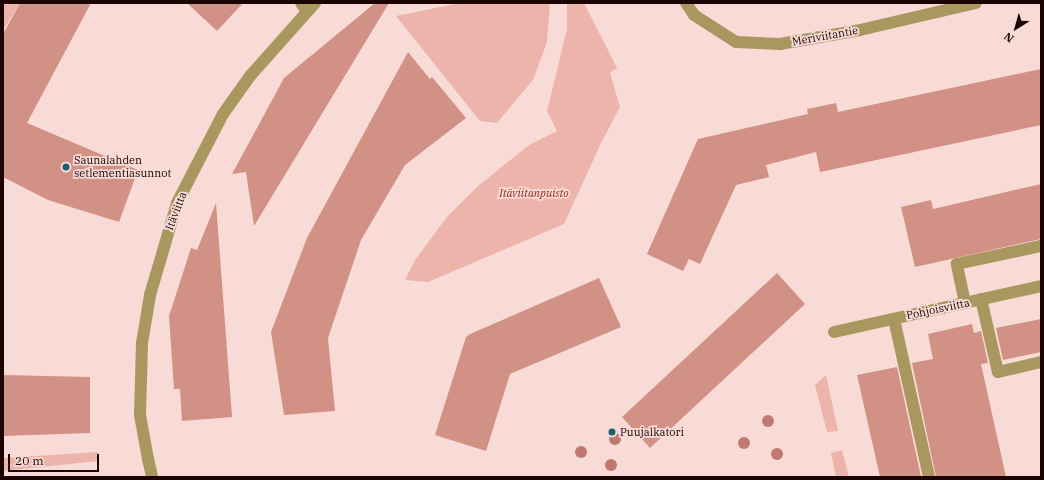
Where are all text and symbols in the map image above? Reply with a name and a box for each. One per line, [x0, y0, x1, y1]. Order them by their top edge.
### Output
north arrow [996, 8, 1036, 48]
street label: Meriviitantie [791, 24, 859, 48]
text: N [1001, 29, 1016, 46]
place label: Saunalahden setlementiasunnot [74, 154, 171, 180]
marker: Saunalahden setlementiasunnot [61, 162, 71, 172]
park label: Itäviitanpuisto [499, 186, 569, 200]
street label: Itäviitta [163, 190, 189, 232]
street label: Pohjoisviitta [905, 296, 971, 322]
place label: Puujalkatori [620, 425, 684, 439]
marker: Puujalkatori [607, 427, 617, 437]
scale bar [10, 446, 101, 472]
text: 20 m [15, 453, 44, 468]

